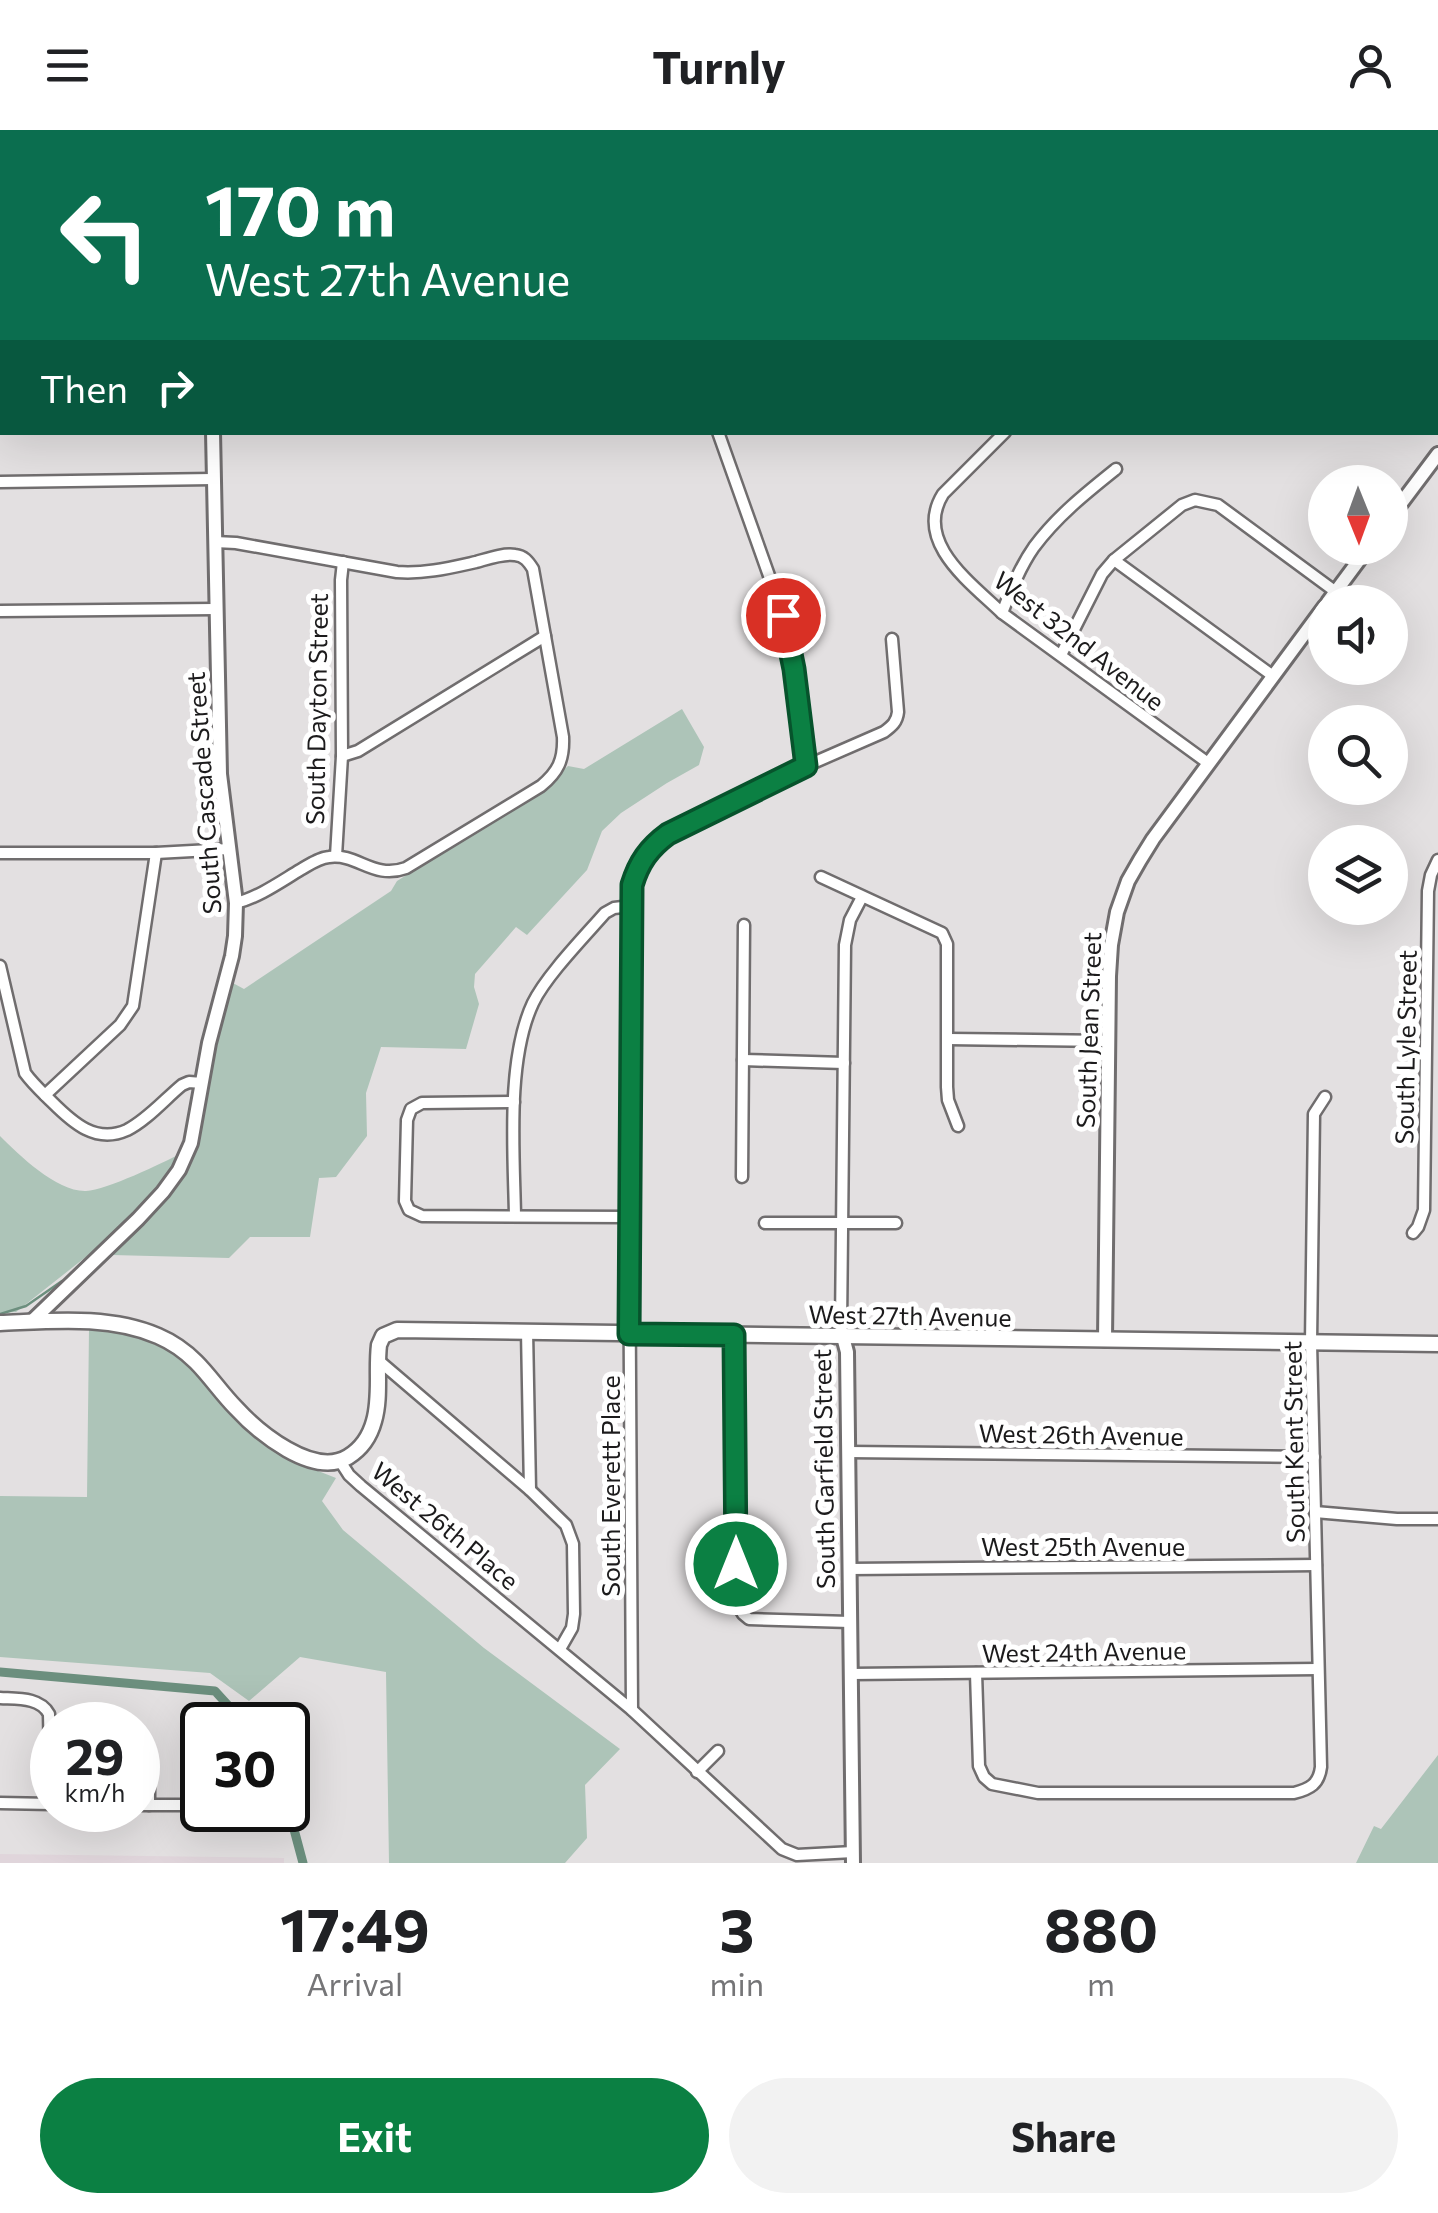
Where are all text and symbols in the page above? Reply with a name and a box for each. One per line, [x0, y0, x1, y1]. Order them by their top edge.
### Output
icon: menu [40, 38, 95, 93]
text: Turnly [652, 38, 786, 93]
icon: person [1343, 38, 1398, 93]
text: 170 m [205, 165, 396, 250]
icon: left [40, 170, 170, 300]
text: West 27th Avenue [205, 250, 570, 305]
icon: right [148, 360, 203, 415]
text: Then [40, 364, 128, 411]
north arrow [1308, 465, 1408, 565]
map controls [1308, 465, 1408, 925]
street label: West 32nd Avenue [988, 564, 1171, 716]
pin [741, 573, 826, 658]
button: sound [1308, 585, 1408, 685]
icon: arrive [756, 588, 811, 643]
street label: South Dayton Street [299, 593, 333, 825]
street label: South Cascade Street [180, 671, 226, 915]
button: search [1308, 705, 1408, 805]
button: layers [1308, 825, 1408, 925]
street label: South Jean Street [1070, 931, 1106, 1129]
street label: South Lyle Street [1388, 950, 1422, 1144]
street label: West 27th Avenue [808, 1298, 1012, 1332]
street label: South Kent Street [1276, 1341, 1310, 1543]
street label: South Garfield Street [806, 1349, 840, 1589]
street label: South Everett Place [595, 1375, 625, 1597]
street label: West 26th Avenue [978, 1417, 1184, 1451]
street label: West 26th Place [366, 1455, 525, 1595]
position arrow [684, 1512, 788, 1616]
street label: West 25th Avenue [981, 1531, 1185, 1561]
street label: West 24th Avenue [982, 1634, 1186, 1668]
speed limit sign: 30 [180, 1702, 310, 1832]
text: 29 [65, 1724, 124, 1785]
text: km/h [65, 1777, 125, 1807]
text: 17:49 [280, 1891, 430, 1964]
text: 3 [719, 1891, 754, 1964]
text: 880 [1044, 1891, 1158, 1964]
text: Arrival [306, 1963, 403, 2003]
text: min [710, 1963, 764, 2003]
text: m [1087, 1963, 1115, 2003]
button: Exit [40, 2078, 709, 2193]
button: Share [729, 2078, 1398, 2193]

